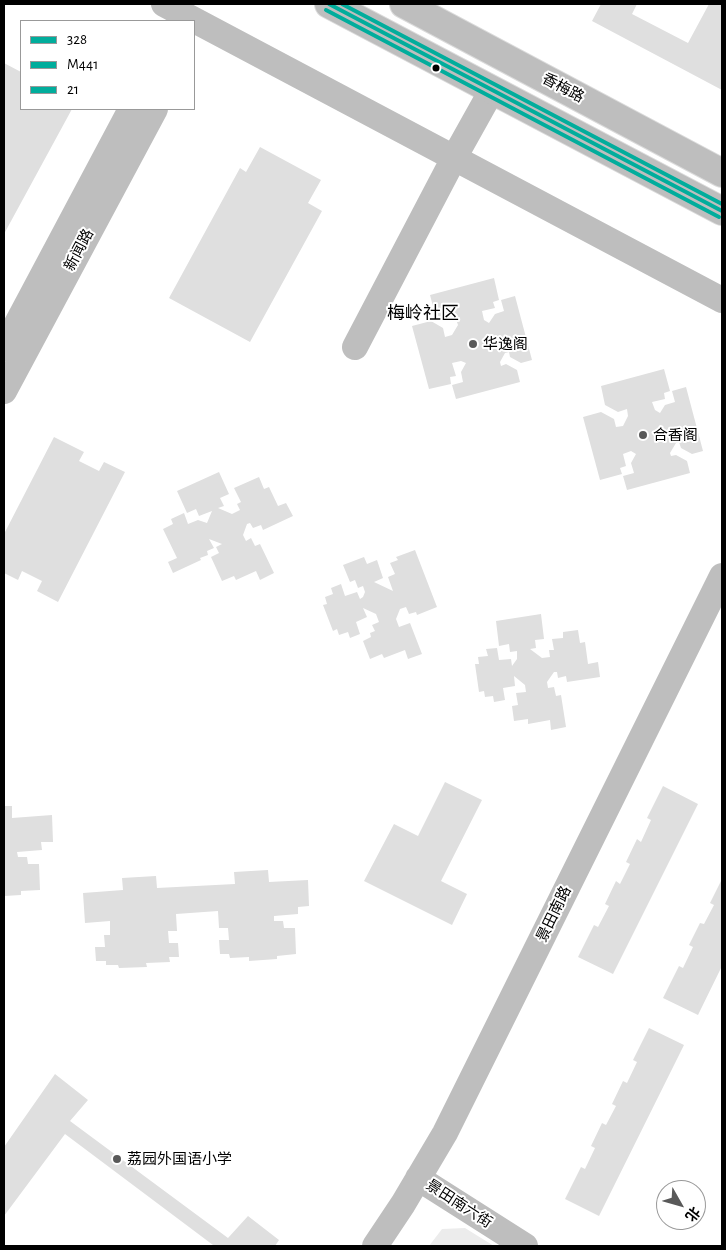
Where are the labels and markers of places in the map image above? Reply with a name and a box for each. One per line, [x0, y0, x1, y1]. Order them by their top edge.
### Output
unlabelled marker [431, 63, 441, 73]
place label: 华逸阁 [483, 335, 528, 353]
marker: 华逸阁 [467, 338, 479, 350]
place label: 合香阁 [653, 426, 698, 444]
marker: 合香阁 [637, 429, 649, 441]
place label: 荔园外国语小学 [127, 1150, 232, 1168]
marker: 荔园外国语小学 [111, 1153, 123, 1165]

